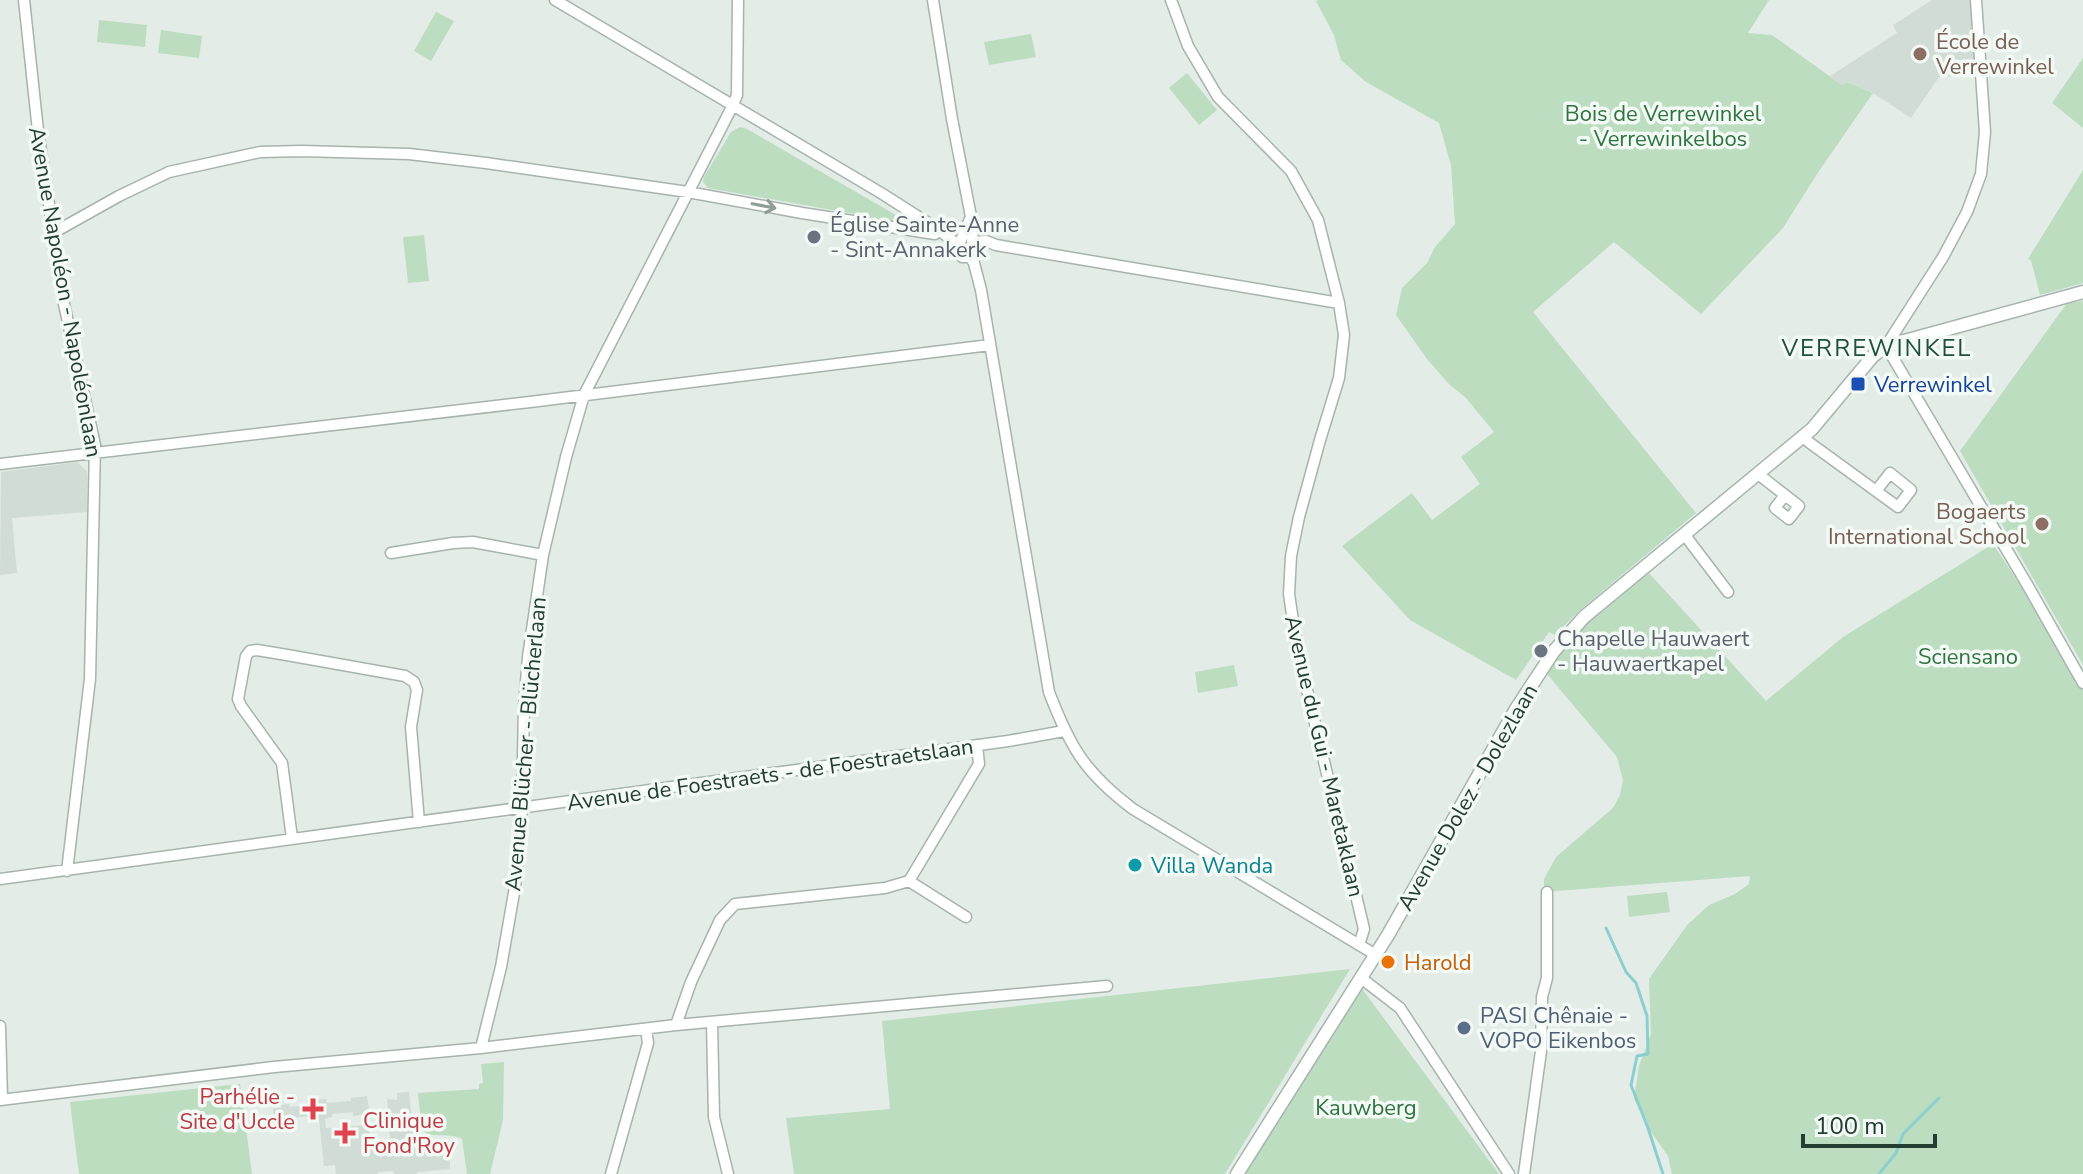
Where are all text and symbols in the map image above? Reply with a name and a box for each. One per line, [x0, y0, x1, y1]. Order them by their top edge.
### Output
place label: École de Verrewinkel [1935, 27, 2054, 82]
marker: École de Verrewinkel [1911, 45, 1929, 63]
park label: Bois de Verrewinkel - Verrewinkelbos [1565, 99, 1762, 154]
street label: Avenue Napoléon - Napoléonlaan [21, 125, 109, 460]
one-way arrow [751, 199, 777, 214]
place label: Église Sainte-Anne - Sint-Annakerk [830, 210, 1019, 265]
marker: Église Sainte-Anne - Sint-Annakerk [805, 228, 823, 246]
district label: VERREWINKEL [1781, 332, 1972, 364]
place label: Verrewinkel [1873, 370, 1992, 400]
marker: Verrewinkel [1849, 375, 1867, 393]
place label: Bogaerts International School [1828, 497, 2026, 552]
marker: Bogaerts International School [2033, 515, 2051, 533]
street label: Avenue Blücher - Blücherlaan [498, 596, 554, 893]
street label: Avenue du Gui - Maretaklaan [1277, 613, 1371, 900]
place label: Chapelle Hauwaert - Hauwaertkapel [1557, 624, 1750, 679]
marker: Chapelle Hauwaert - Hauwaertkapel [1532, 642, 1550, 660]
park label: Sciensano [1918, 642, 2018, 672]
street label: Avenue Dolez - Dolezlaan [1391, 679, 1545, 916]
street label: Avenue de Foestraets - de Foestraetslaan [565, 732, 975, 818]
place label: Villa Wanda [1150, 851, 1273, 881]
marker: Villa Wanda [1126, 856, 1144, 874]
place label: Harold [1404, 948, 1472, 978]
marker: Harold [1379, 953, 1397, 971]
place label: PASI Chênaie - VOPO Eikenbos [1479, 1001, 1636, 1056]
marker: PASI Chênaie - VOPO Eikenbos [1455, 1019, 1473, 1037]
place label: Parhélie - Site d'Uccle [179, 1082, 295, 1137]
park label: Kauwberg [1315, 1093, 1417, 1123]
marker: Parhélie - Site d'Uccle [302, 1098, 324, 1120]
scale bar [1803, 1098, 1935, 1148]
place label: Clinique Fond'Roy [363, 1106, 456, 1161]
text: 100 m [1815, 1110, 1885, 1142]
marker: Clinique Fond'Roy [334, 1122, 356, 1144]

